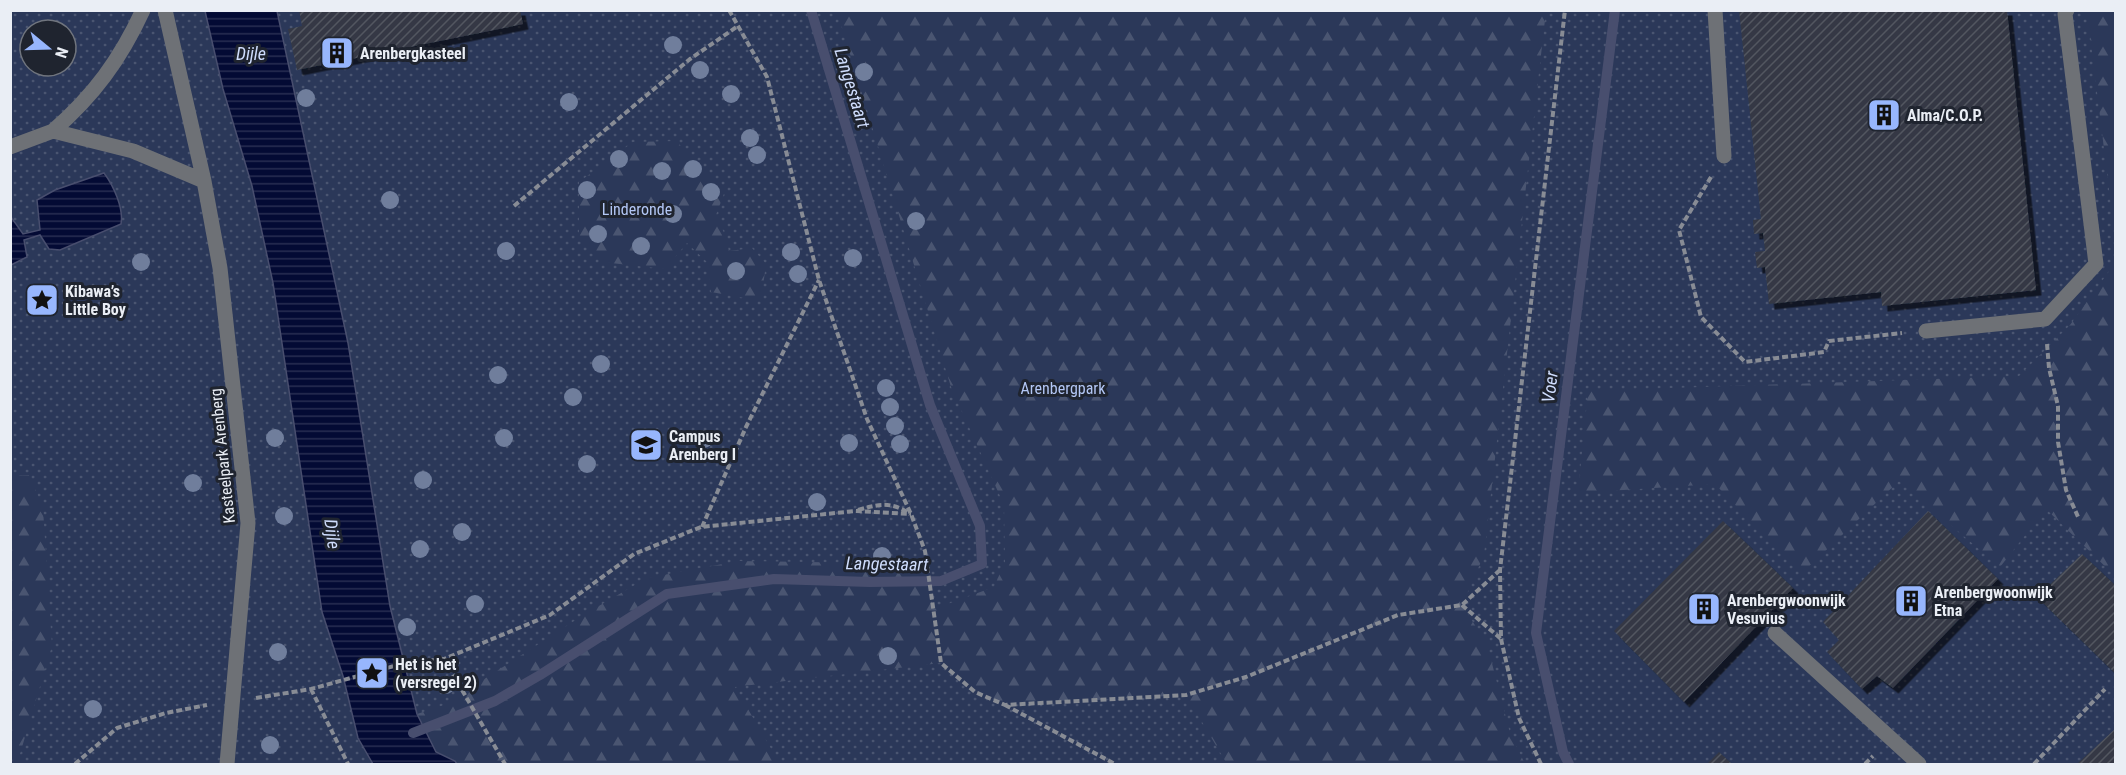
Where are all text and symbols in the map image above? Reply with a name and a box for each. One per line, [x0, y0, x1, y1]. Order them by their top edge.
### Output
north arrow [18, 18, 78, 78]
building icon: Arenbergkasteel [319, 35, 355, 71]
water label: Dijle [236, 43, 266, 64]
place label: Arenbergkasteel [360, 44, 466, 63]
text: N [51, 45, 72, 60]
water label: Langestaart [830, 45, 875, 131]
building icon: Alma/C.O.P. [1866, 97, 1902, 133]
place label: Alma/C.O.P. [1907, 106, 1983, 125]
park label: Linderonde [602, 200, 672, 219]
place icon: Kibawa’s Little Boy [24, 282, 60, 318]
place label: Kibawa’s Little Boy [65, 282, 126, 319]
water label: Voer [1537, 369, 1562, 404]
park label: Arenbergpark [1021, 379, 1106, 398]
street label: Kasteelpark Arenberg [206, 388, 239, 524]
school or university icon: Campus Arenberg I [628, 427, 664, 463]
place label: Campus Arenberg I [669, 427, 736, 464]
water label: Dijle [320, 518, 345, 550]
water label: Langestaart [845, 552, 929, 575]
building icon: Arenbergwoonwijk Etna [1893, 583, 1929, 619]
place label: Arenbergwoonwijk Etna [1934, 583, 2053, 620]
building icon: Arenbergwoonwijk Vesuvius [1686, 591, 1722, 627]
place label: Arenbergwoonwijk Vesuvius [1727, 591, 1846, 628]
place icon: Het is het (versregel 2) [354, 655, 390, 691]
place label: Het is het (versregel 2) [395, 655, 477, 692]

